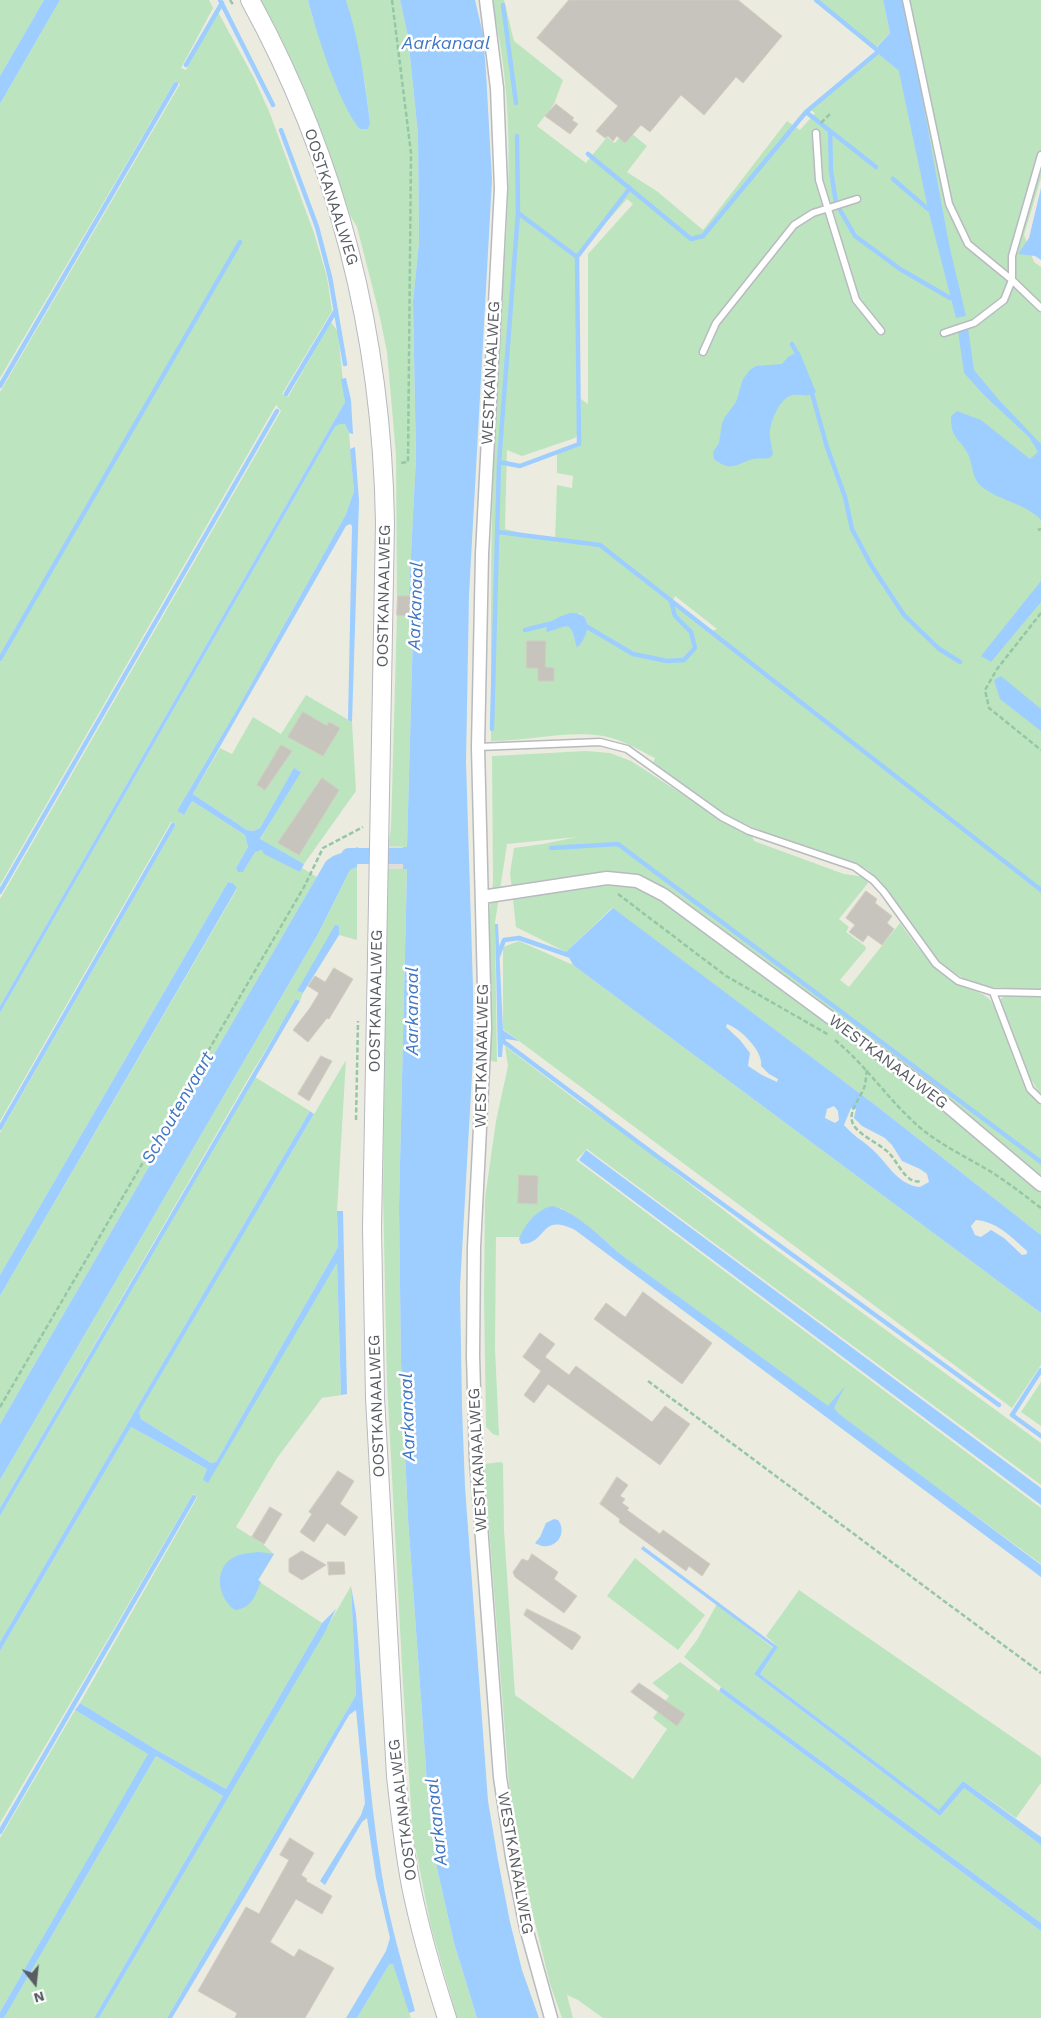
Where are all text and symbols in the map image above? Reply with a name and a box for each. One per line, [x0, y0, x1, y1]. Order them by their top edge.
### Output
water label: Aarkanaal [402, 33, 490, 55]
street label: OOSTKANAALWEG [300, 126, 362, 268]
street label: WESTKANAALWEG [478, 300, 504, 446]
street label: OOSTKANAALWEG [373, 524, 395, 668]
water label: Aarkanaal [404, 561, 428, 651]
street label: OOSTKANAALWEG [365, 929, 387, 1073]
water label: Aarkanaal [402, 967, 424, 1055]
street label: WESTKANAALWEG [471, 984, 493, 1128]
street label: WESTKANAALWEG [825, 1011, 951, 1113]
water label: Schoutenvaart [137, 1048, 219, 1168]
street label: OOSTKANAALWEG [365, 1334, 389, 1478]
water label: Aarkanaal [396, 1372, 420, 1462]
street label: WESTKANAALWEG [465, 1387, 491, 1533]
street label: OOSTKANAALWEG [385, 1738, 421, 1882]
water label: Aarkanaal [422, 1777, 452, 1867]
street label: WESTKANAALWEG [493, 1790, 537, 1936]
north arrow [10, 1958, 60, 2008]
text: N [32, 1988, 46, 2007]

